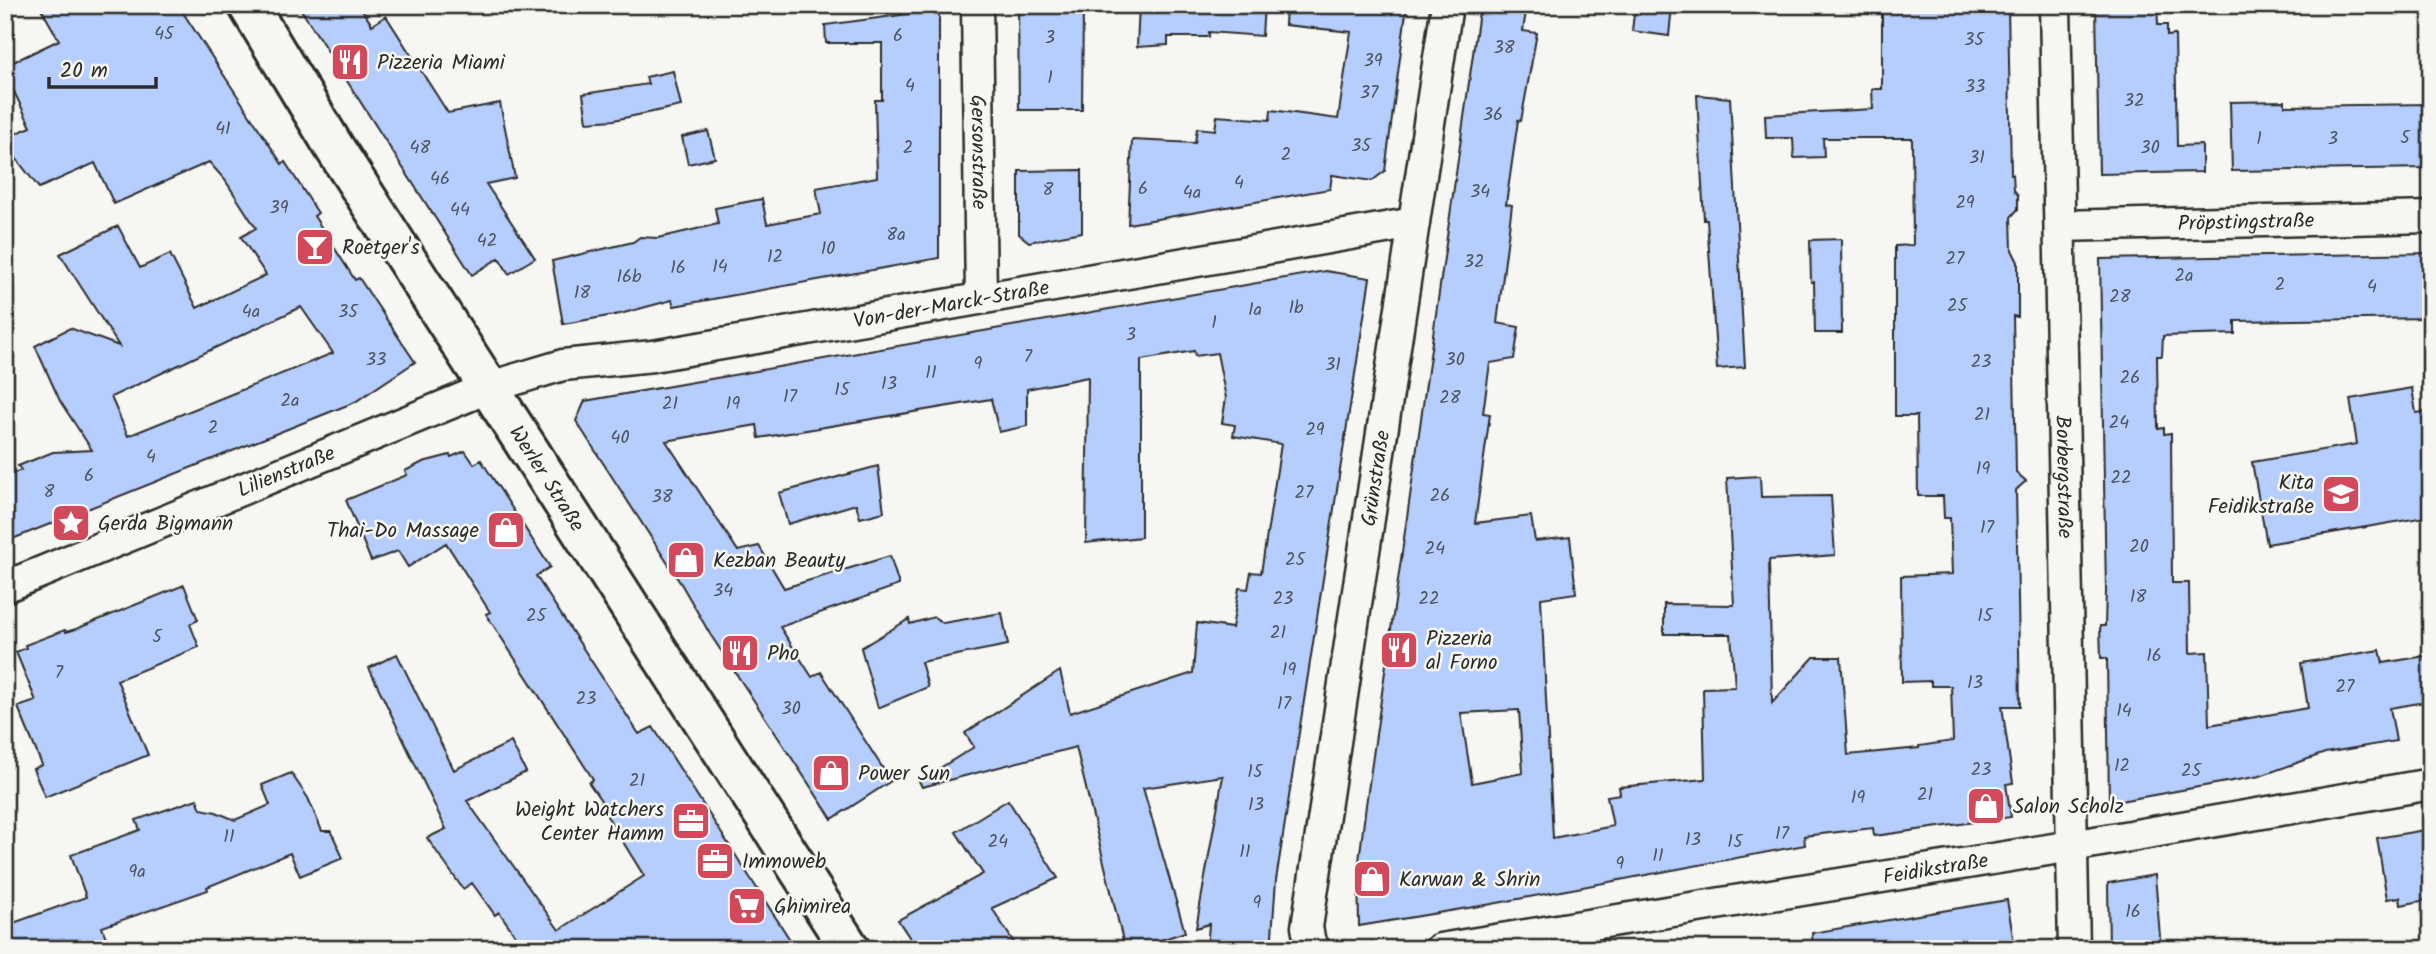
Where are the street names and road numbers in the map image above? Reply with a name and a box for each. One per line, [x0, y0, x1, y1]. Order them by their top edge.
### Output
street label: Gersonstraße [960, 94, 995, 210]
street label: Pröpstingstraße [2177, 205, 2315, 241]
street label: Von-der-Marck-Straße [851, 272, 1052, 339]
street label: Borbergstraße [2045, 415, 2081, 539]
street label: Werler Straße [499, 419, 593, 539]
street label: Grünstraße [1353, 428, 1400, 529]
street label: Lilienstraße [233, 437, 341, 507]
street label: Feidikstraße [1881, 845, 1991, 895]

